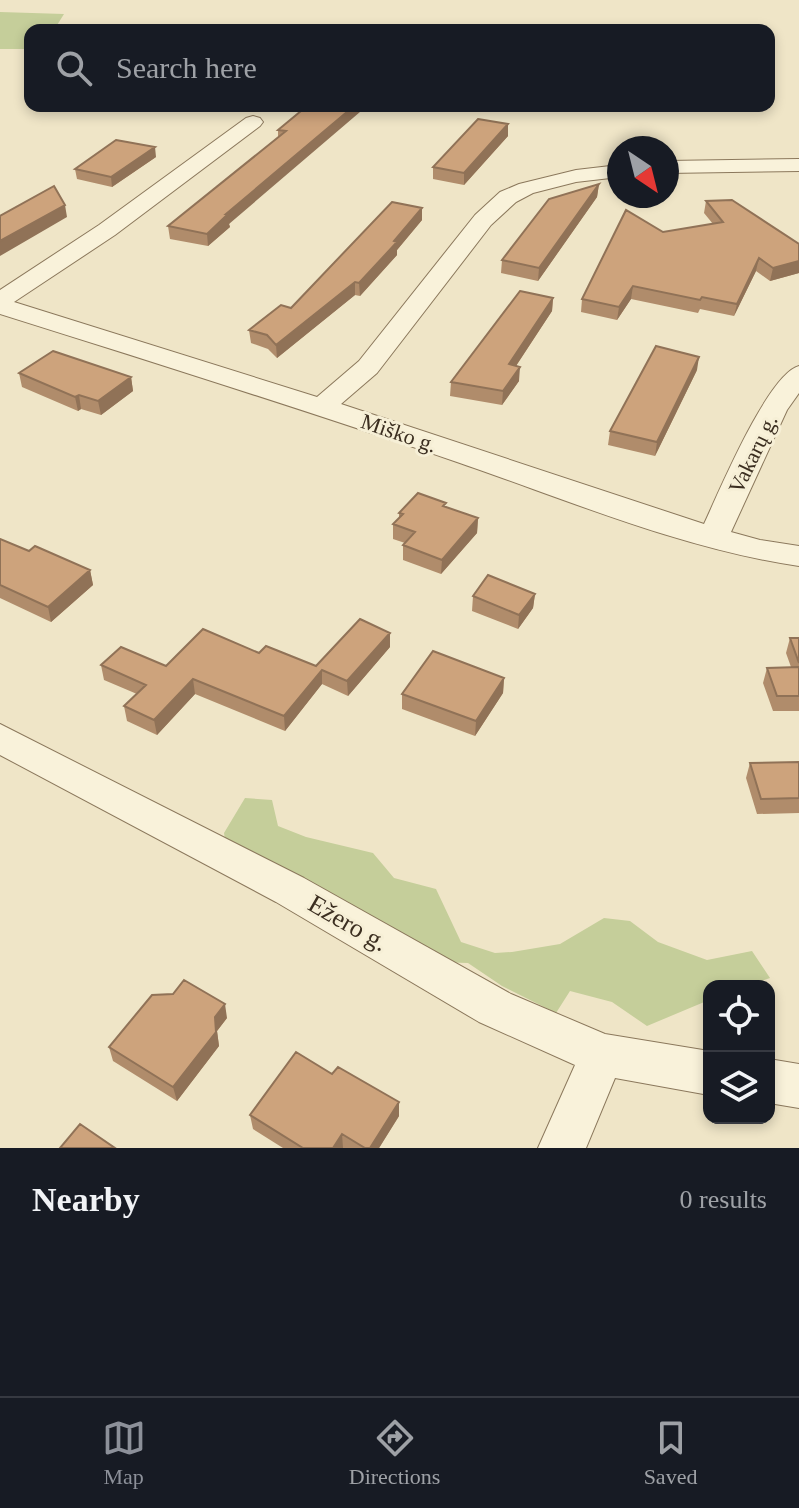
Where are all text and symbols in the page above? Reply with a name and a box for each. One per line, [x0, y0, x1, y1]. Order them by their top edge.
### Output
search box [24, 24, 775, 112]
icon: search [52, 46, 96, 90]
text: Search here [116, 51, 257, 84]
north arrow [607, 136, 679, 208]
street label: Miško g. [358, 408, 440, 458]
street label: Vakarų g. [723, 411, 783, 497]
street label: Ežero g. [303, 889, 393, 957]
map controls [703, 980, 775, 1124]
button: locate [703, 980, 775, 1052]
button: layers [703, 1052, 775, 1124]
text: Nearby [32, 1181, 140, 1218]
text: 0 results [680, 1185, 767, 1214]
tab: Map [102, 1416, 146, 1490]
tab: Directions [349, 1416, 440, 1490]
tab: Saved [644, 1416, 697, 1490]

